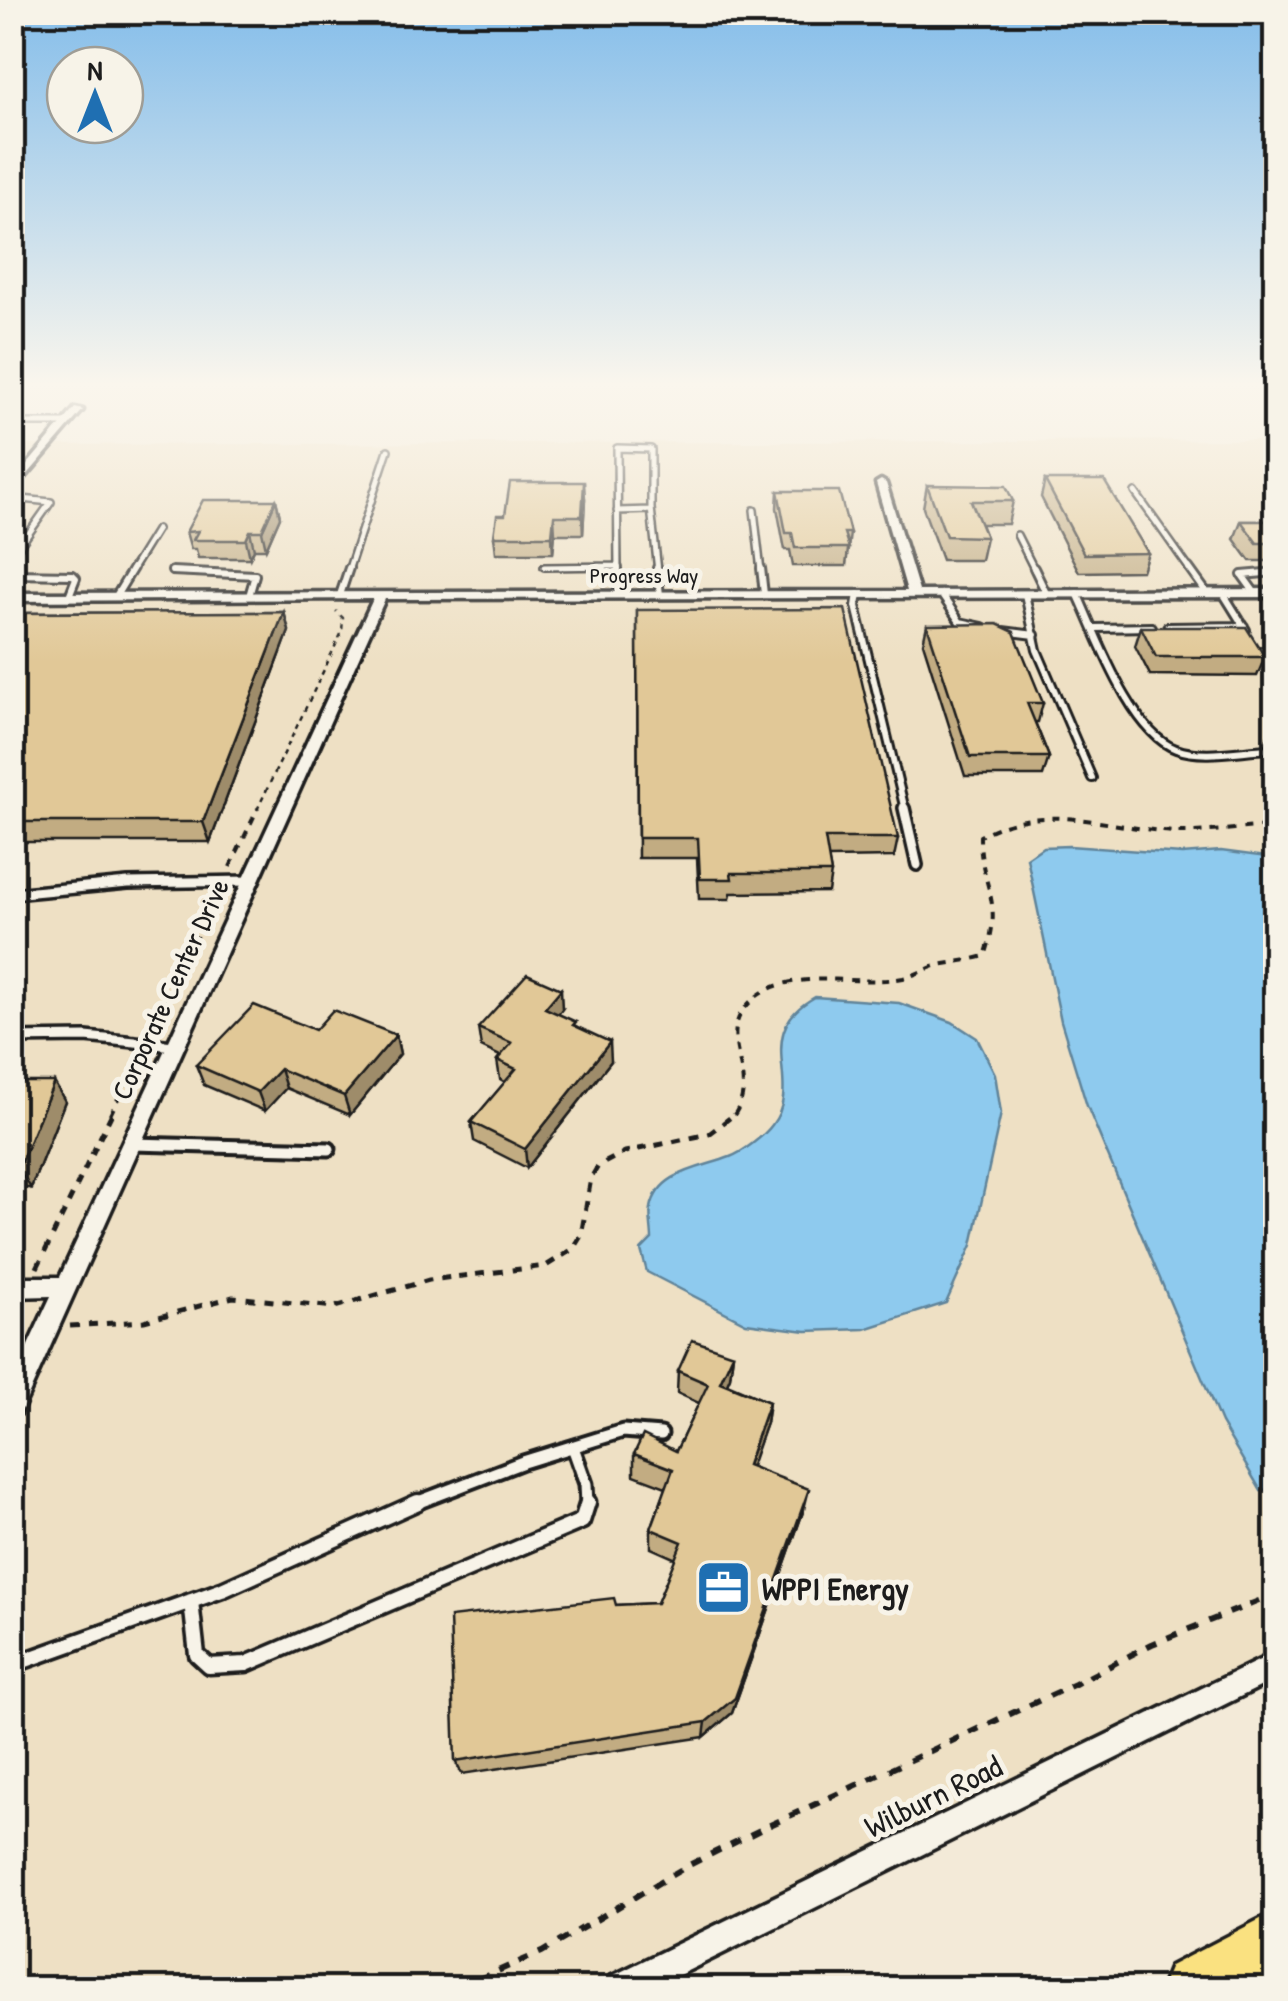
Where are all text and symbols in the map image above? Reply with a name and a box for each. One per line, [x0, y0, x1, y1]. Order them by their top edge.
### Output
north arrow [45, 45, 145, 145]
text: N [88, 51, 103, 89]
street label: Progress Way [590, 560, 698, 590]
street label: Corporate Center Drive [102, 872, 238, 1106]
office icon: WPPI Energy [693, 1558, 753, 1618]
place label: WPPI Energy [762, 1567, 909, 1611]
street label: Wilburn Road [857, 1744, 1009, 1848]

